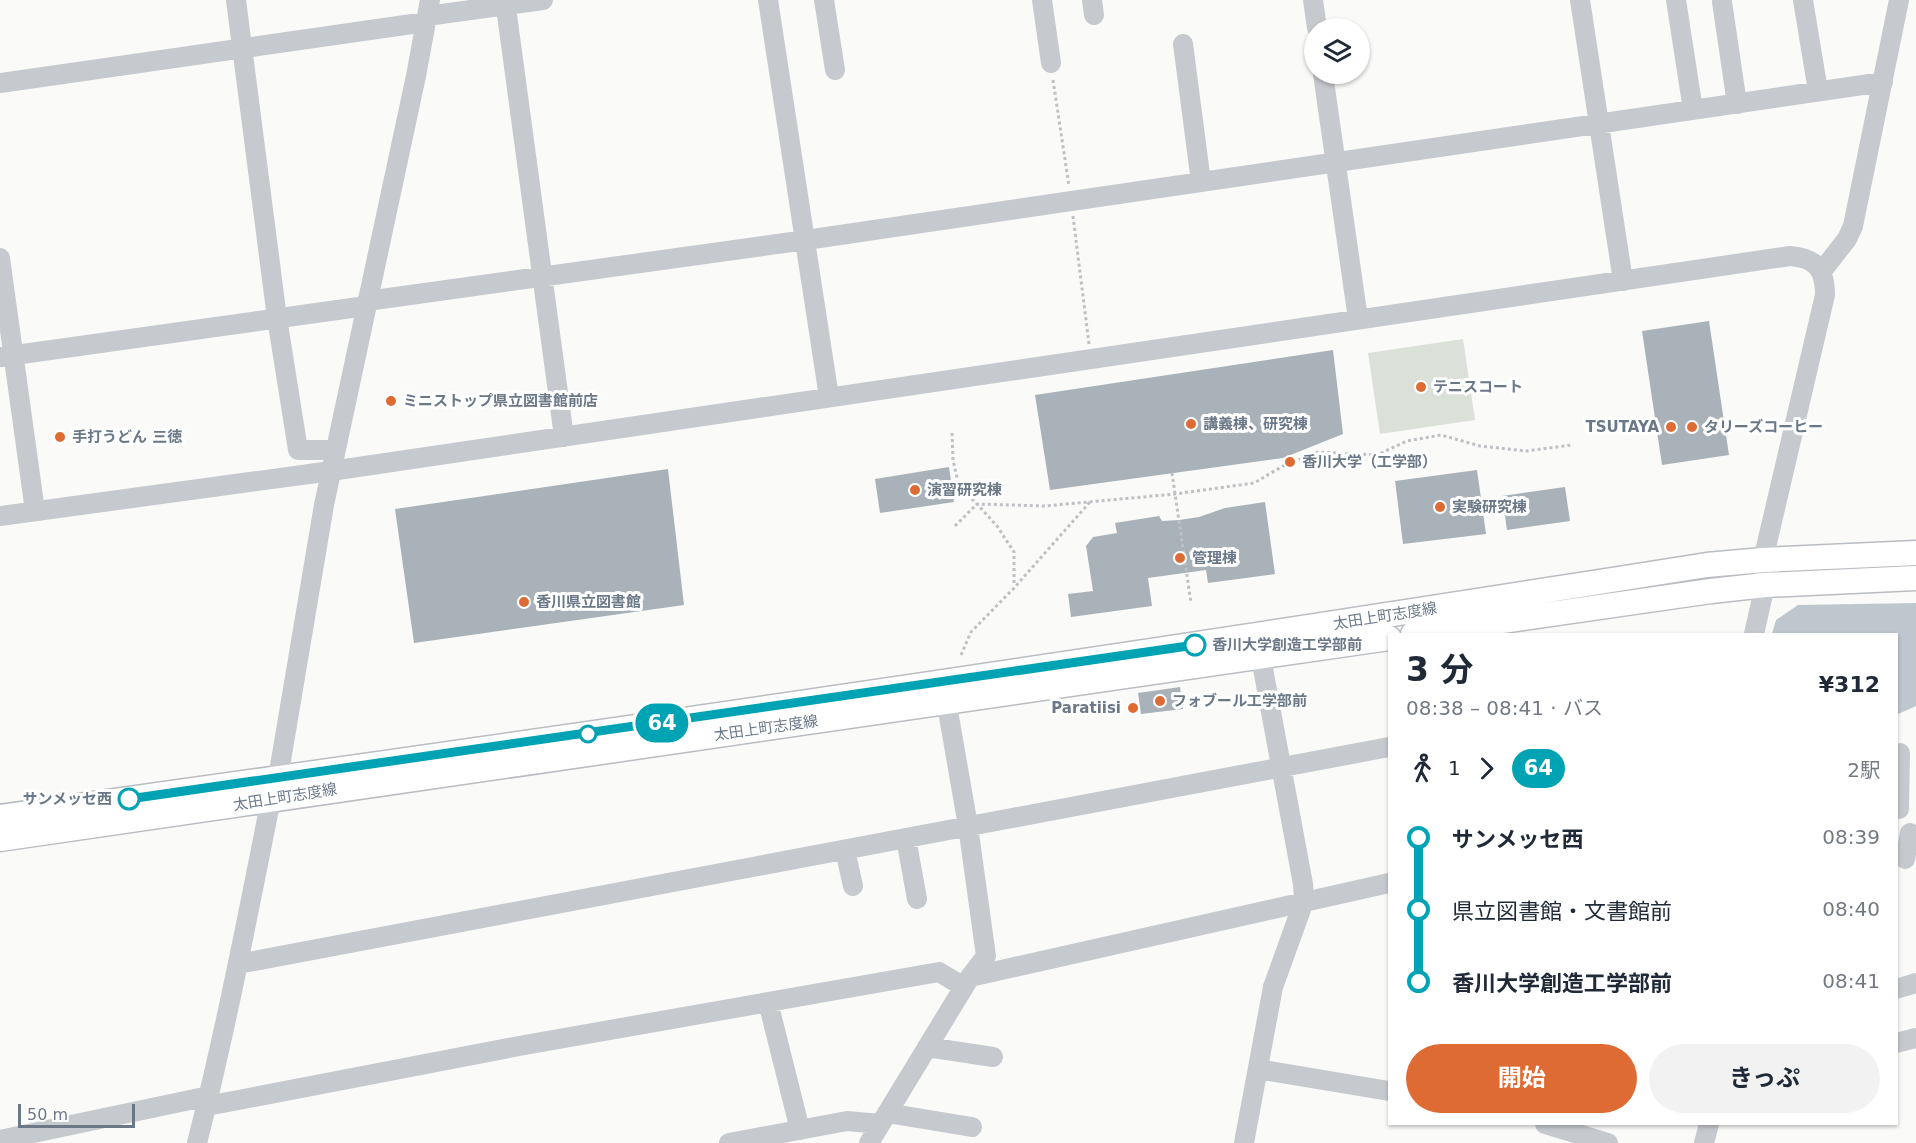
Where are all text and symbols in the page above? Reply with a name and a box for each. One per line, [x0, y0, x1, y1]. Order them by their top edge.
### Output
map controls [1304, 18, 1370, 84]
button: layers [1304, 18, 1370, 84]
place label: テニスコート [1433, 378, 1523, 396]
marker: テニスコート [1414, 380, 1428, 394]
place label: ミニストップ県立図書館前店 [403, 392, 598, 410]
marker: ミニストップ県立図書館前店 [384, 394, 398, 408]
place label: 講義棟、研究棟 [1203, 415, 1308, 433]
marker: 講義棟、研究棟 [1184, 417, 1198, 431]
place label: TSUTAYA [1586, 418, 1659, 436]
place label: タリーズコーヒー [1704, 418, 1823, 436]
marker: TSUTAYA [1664, 420, 1678, 434]
marker: タリーズコーヒー [1685, 420, 1699, 434]
place label: 手打うどん 三徳 [72, 428, 182, 446]
marker: 手打うどん 三徳 [53, 430, 67, 444]
place label: 香川大学（工学部） [1302, 453, 1437, 471]
marker: 香川大学（工学部） [1283, 455, 1297, 469]
place label: 演習研究棟 [927, 481, 1002, 499]
marker: 演習研究棟 [908, 483, 922, 497]
place label: 実験研究棟 [1452, 498, 1527, 516]
marker: 実験研究棟 [1433, 500, 1447, 514]
place label: 管理棟 [1192, 549, 1237, 567]
marker: 管理棟 [1173, 551, 1187, 565]
place label: 香川県立図書館 [536, 593, 641, 611]
marker: 香川県立図書館 [517, 595, 531, 609]
street label: 太田上町志度線 [1332, 599, 1438, 633]
marker: 香川大学創造工学部前 [1184, 634, 1206, 656]
place label: 香川大学創造工学部前 [1212, 636, 1362, 654]
text: 3 分 [1406, 650, 1473, 689]
text: ¥312 [1819, 672, 1880, 697]
place label: フォブール工学部前 [1172, 692, 1307, 710]
marker: フォブール工学部前 [1153, 694, 1167, 708]
text: 08:38 – 08:41 · バス [1406, 696, 1603, 720]
place label: Paratiisi [1051, 699, 1121, 717]
marker: Paratiisi [1126, 701, 1140, 715]
line badge: 64 [635, 704, 689, 742]
text: 64 [647, 711, 677, 735]
street label: 太田上町志度線 [713, 712, 819, 744]
unlabelled marker [579, 725, 597, 743]
icon: walk [1406, 752, 1439, 785]
icon: forward [1470, 752, 1503, 785]
text: 1 [1448, 756, 1461, 780]
text: 64 [1524, 756, 1553, 780]
text: 2駅 [1847, 758, 1880, 782]
street label: 太田上町志度線 [232, 780, 338, 814]
marker: サンメッセ西 [118, 788, 140, 810]
place label: サンメッセ西 [22, 790, 112, 808]
text: 08:39 [1822, 825, 1880, 849]
text: サンメッセ西 [1452, 827, 1583, 852]
text: 08:40 [1822, 897, 1880, 921]
text: 県立図書館・文書館前 [1452, 899, 1672, 924]
text: 08:41 [1822, 969, 1880, 993]
text: 香川大学創造工学部前 [1452, 971, 1672, 996]
button: 開始 [1406, 1044, 1637, 1113]
button: きっぷ [1649, 1044, 1880, 1113]
scale bar [18, 1101, 135, 1128]
text: 50 m [27, 1105, 68, 1124]

